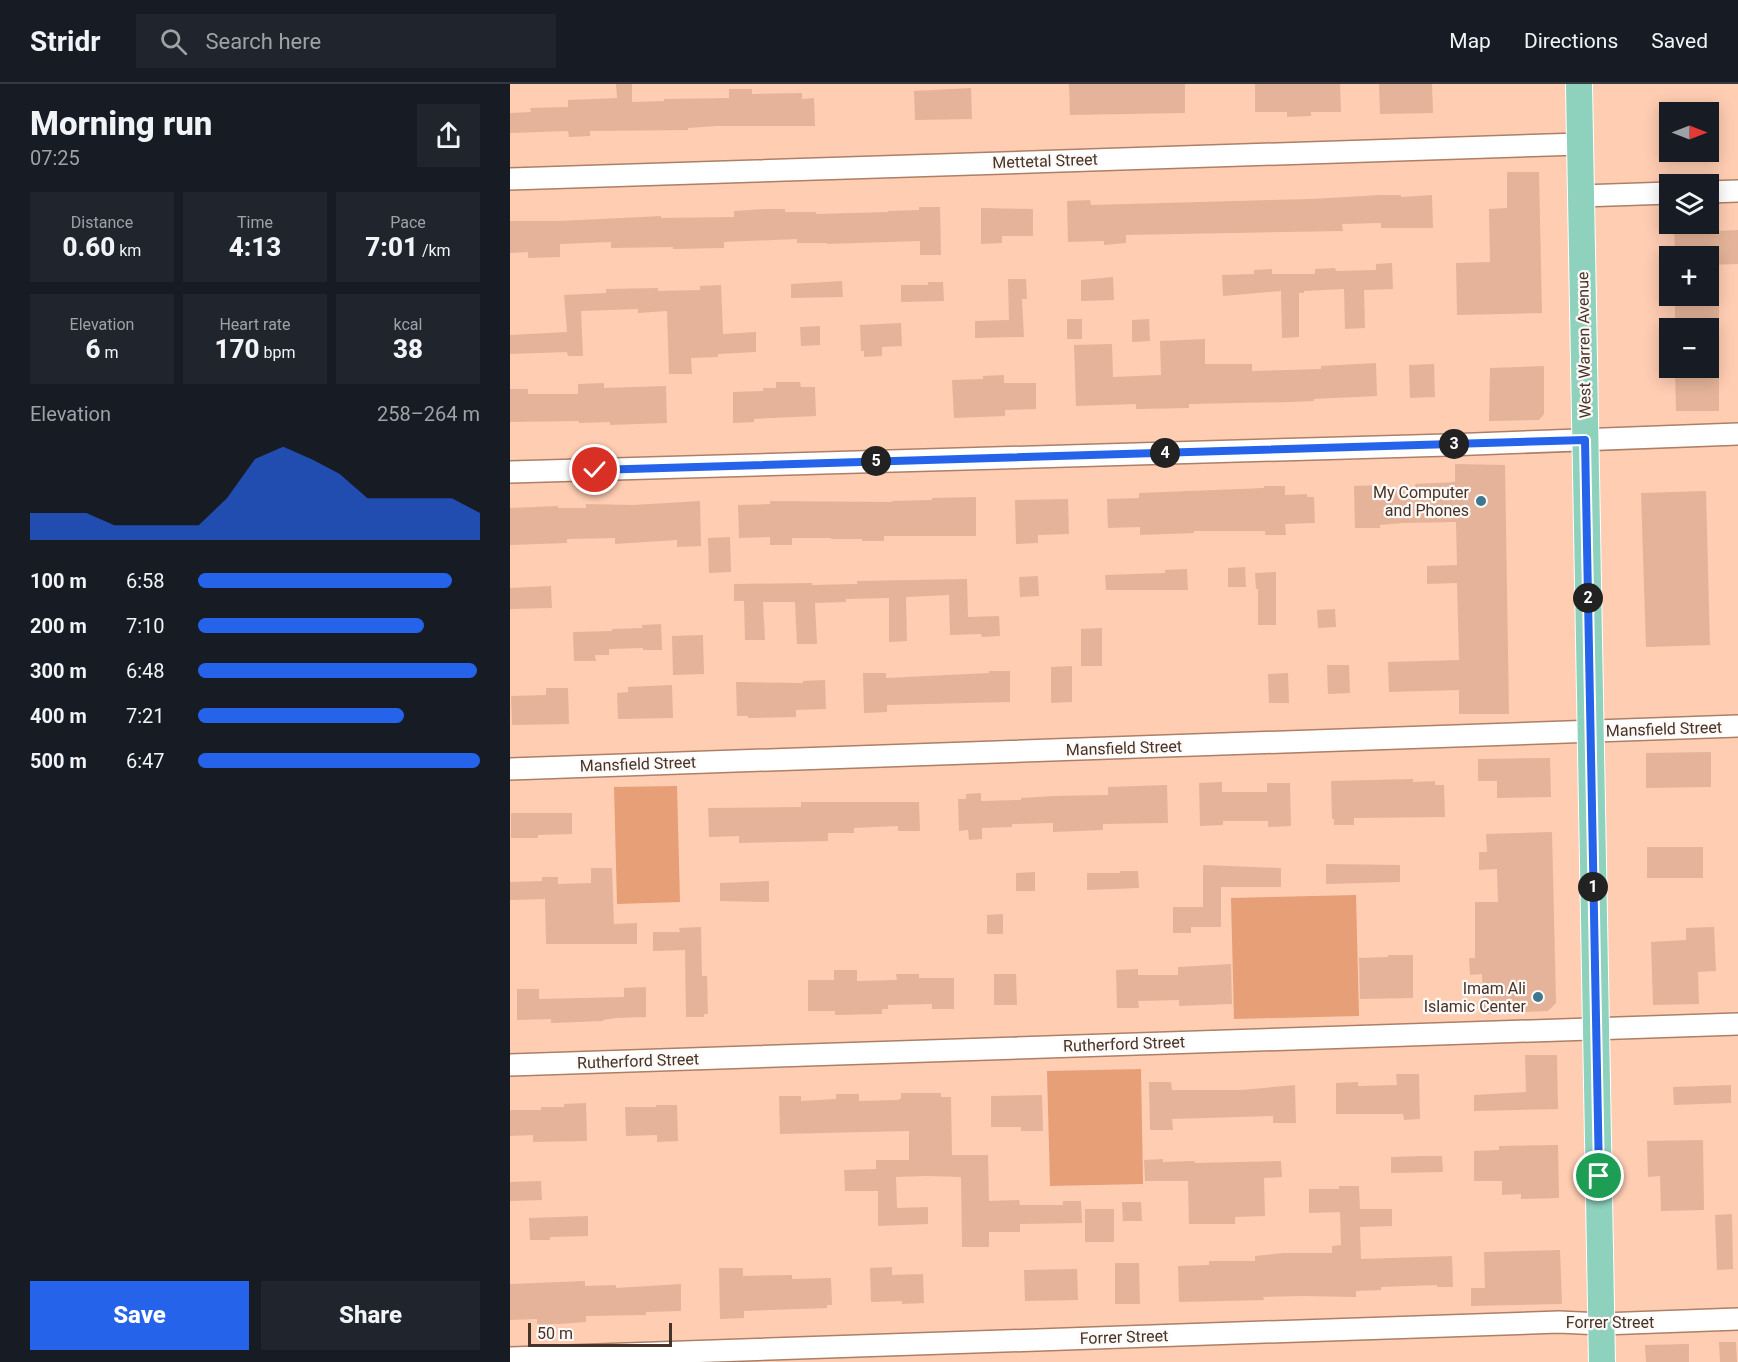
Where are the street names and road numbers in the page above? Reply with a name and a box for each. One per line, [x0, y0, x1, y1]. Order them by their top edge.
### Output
street label: Mettetal Street [992, 150, 1098, 172]
street label: West Warren Avenue [1573, 271, 1595, 419]
street label: Mansfield Street [1606, 717, 1722, 741]
street label: Mansfield Street [1066, 736, 1182, 760]
street label: Mansfield Street [580, 752, 696, 776]
street label: Rutherford Street [1063, 1032, 1185, 1056]
street label: Rutherford Street [577, 1049, 699, 1073]
street label: Forrer Street [1566, 1313, 1654, 1332]
street label: Forrer Street [1079, 1326, 1169, 1348]

